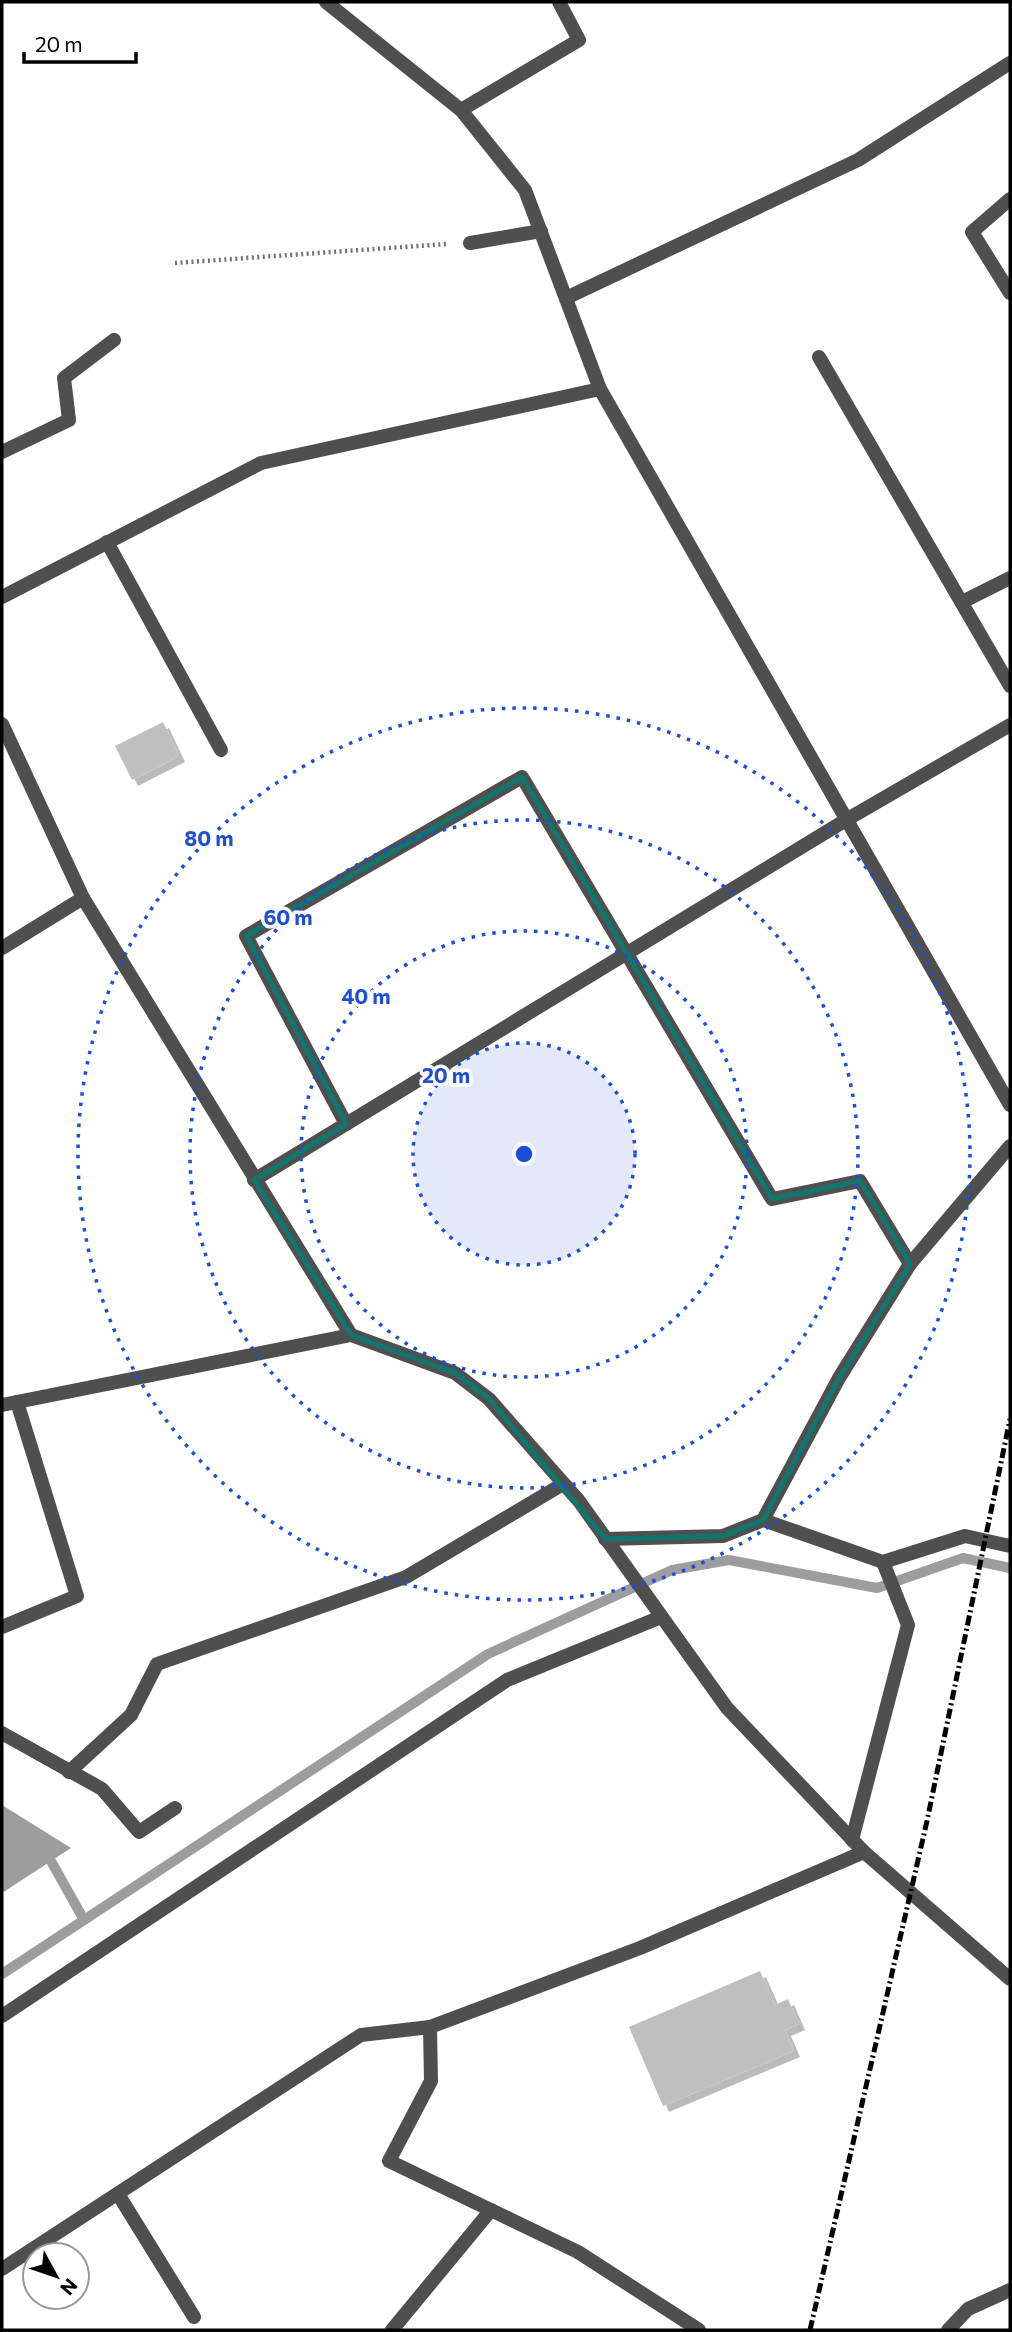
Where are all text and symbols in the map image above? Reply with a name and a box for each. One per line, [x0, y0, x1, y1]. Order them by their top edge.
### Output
scale bar [24, 21, 136, 65]
text: 20 m [35, 31, 83, 56]
text: 80 m [184, 825, 234, 850]
text: 60 m [263, 904, 313, 929]
text: 40 m [341, 983, 391, 1008]
text: 20 m [422, 1062, 470, 1087]
centre of rings [512, 1142, 536, 1166]
north arrow [21, 2241, 91, 2311]
text: N [56, 2274, 83, 2300]

